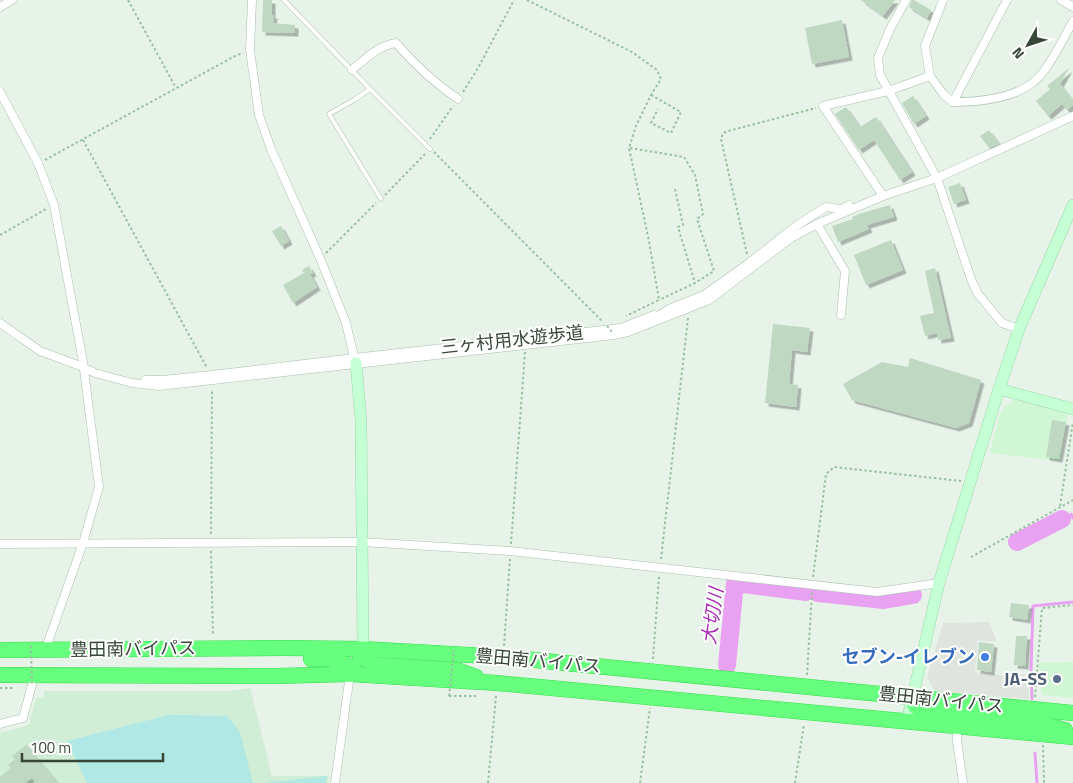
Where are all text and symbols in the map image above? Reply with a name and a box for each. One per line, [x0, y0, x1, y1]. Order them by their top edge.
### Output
north arrow [1003, 20, 1053, 70]
text: N [1006, 43, 1029, 64]
street label: 三ヶ村用水遊歩道 [439, 319, 585, 360]
water label: 大切川 [693, 584, 730, 646]
street label: 豊田南バイパス [70, 634, 196, 663]
street label: 豊田南バイパス [474, 642, 602, 679]
place label: セブン-イレブン [842, 643, 975, 670]
marker: セブン-イレブン [979, 651, 991, 663]
place label: JA-SS [1004, 665, 1047, 692]
marker: JA-SS [1051, 673, 1063, 685]
street label: 豊田南バイパス [877, 680, 1005, 719]
scale bar [22, 730, 164, 762]
text: 100 m [30, 736, 71, 759]

